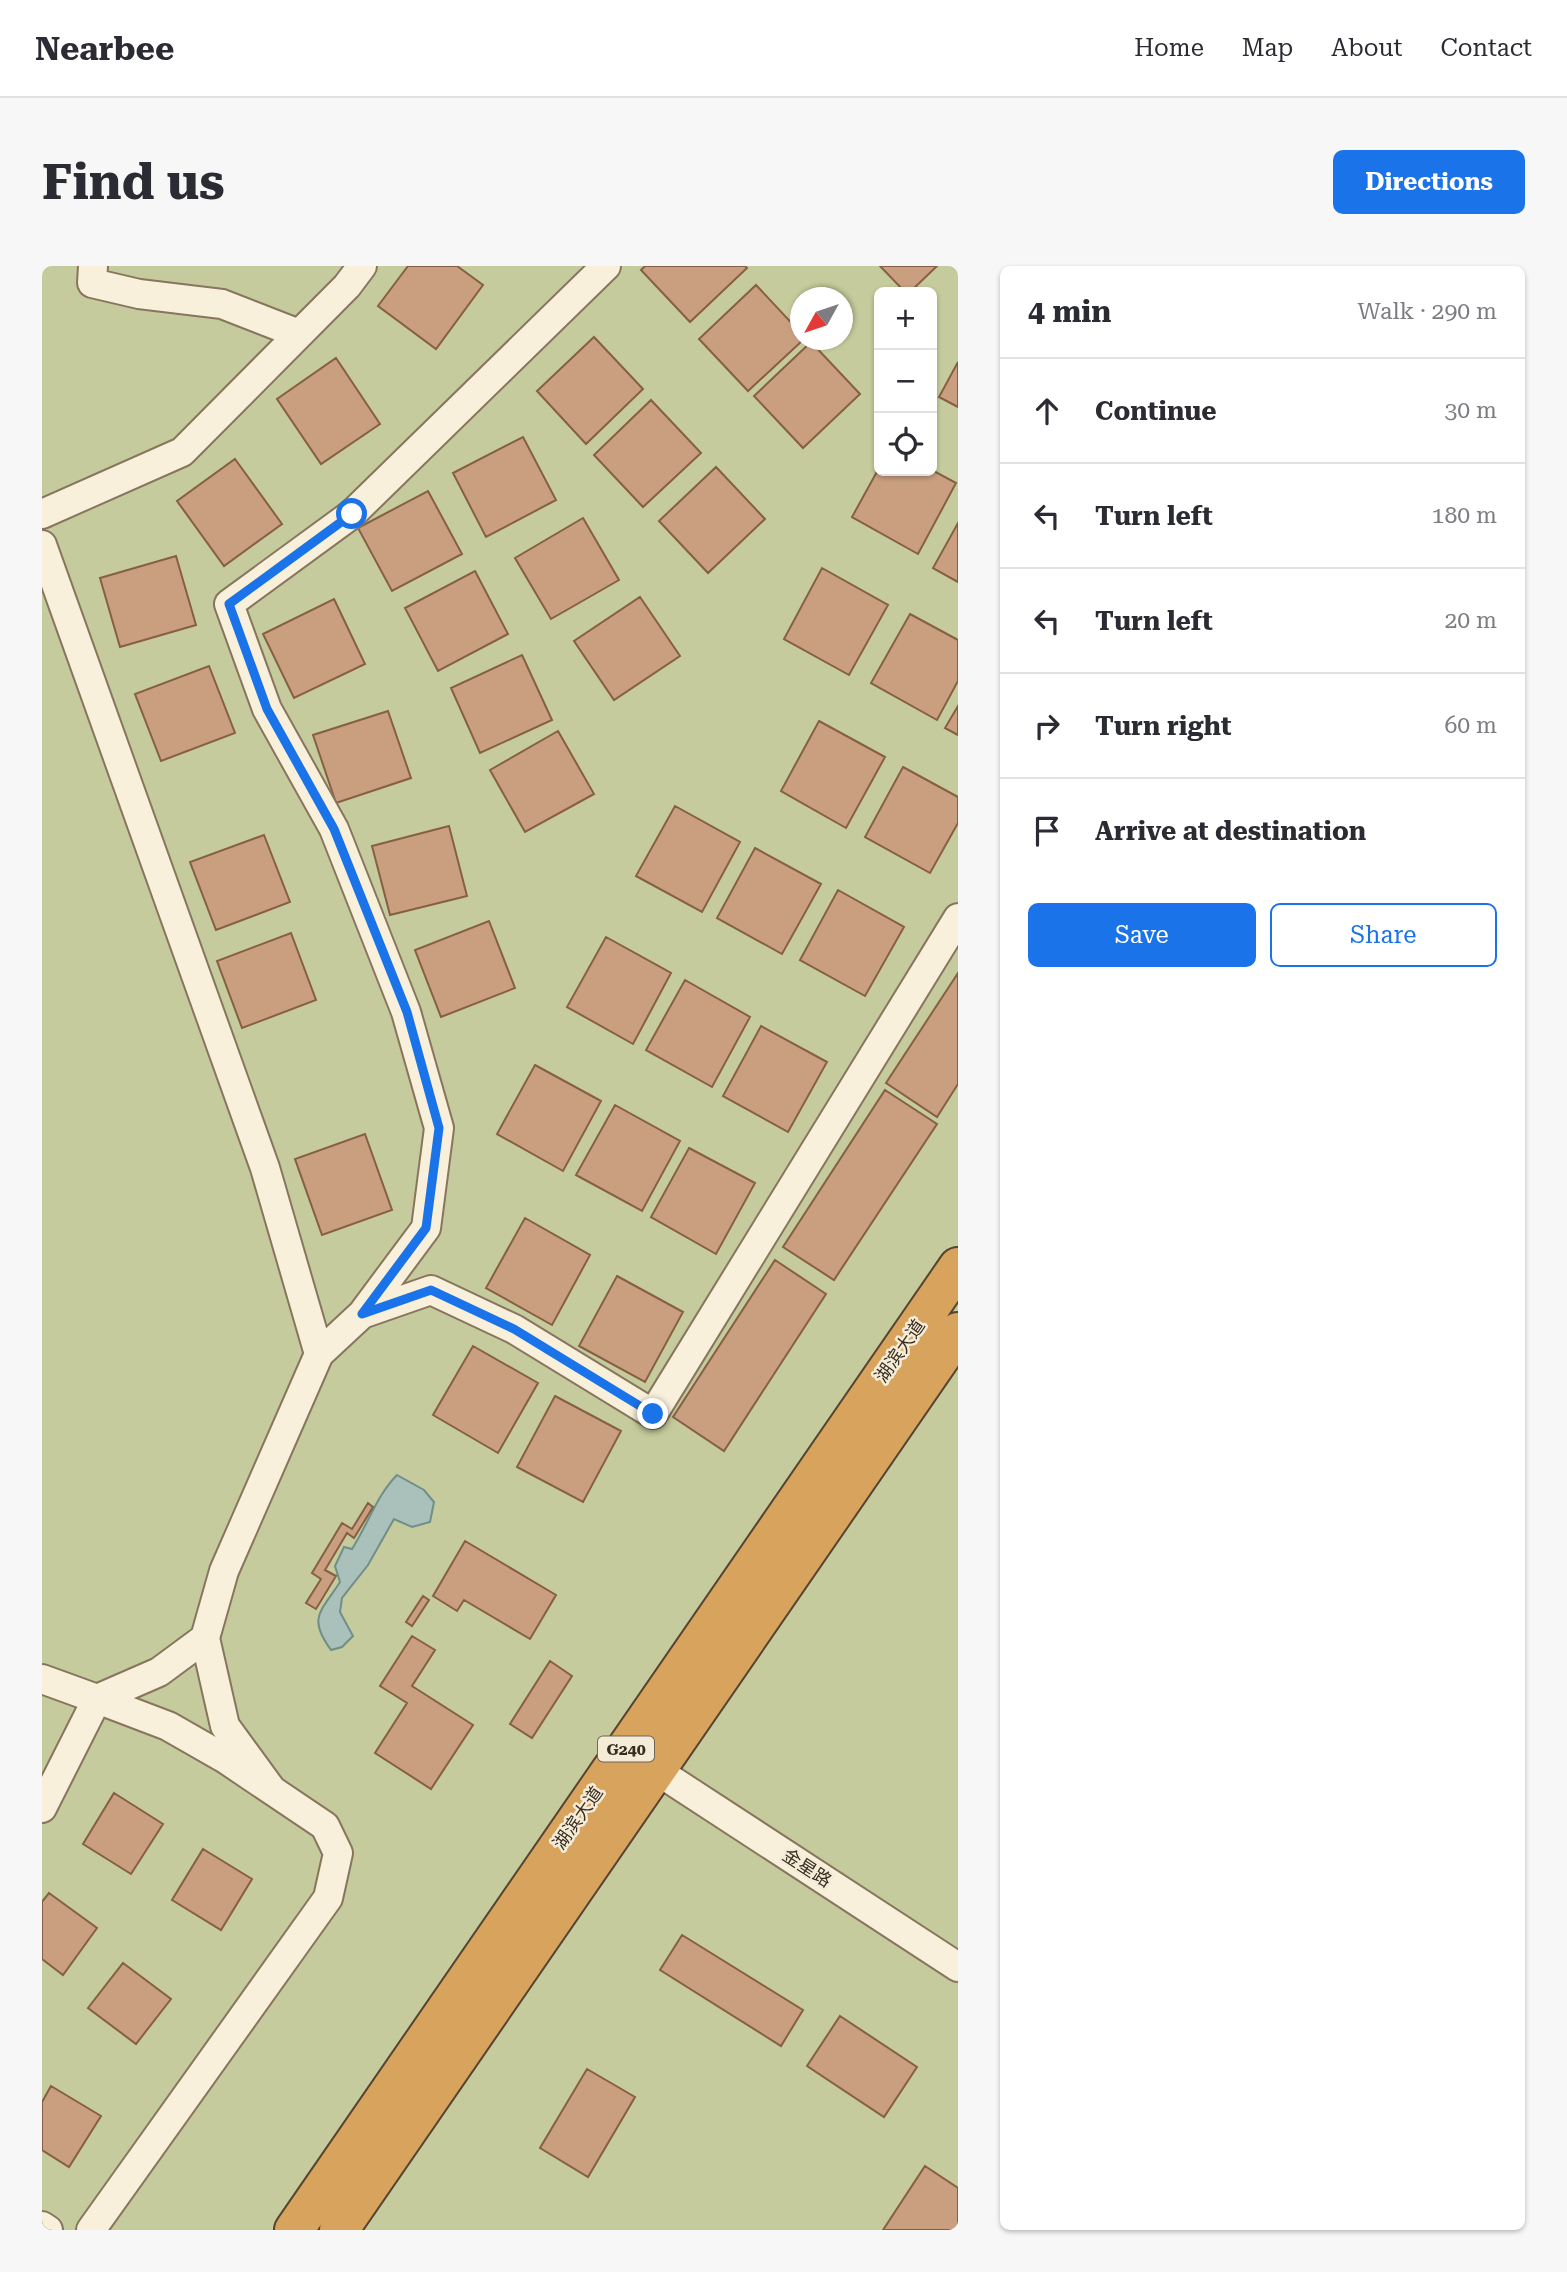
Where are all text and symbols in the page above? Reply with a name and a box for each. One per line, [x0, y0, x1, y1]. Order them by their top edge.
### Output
text: Nearbee [35, 29, 174, 68]
text: Home [1134, 34, 1204, 62]
text: Map [1242, 34, 1293, 62]
text: About [1331, 34, 1402, 62]
text: Contact [1440, 34, 1532, 62]
button: Directions [1333, 150, 1525, 214]
text: Find us [42, 154, 225, 211]
north arrow [790, 287, 853, 350]
map controls [874, 287, 937, 476]
button: + [874, 287, 937, 350]
text: 4 min [1028, 294, 1111, 329]
text: Walk · 290 m [1358, 298, 1497, 325]
button: − [874, 350, 937, 413]
icon: ahead [1028, 392, 1066, 430]
text: Continue [1095, 396, 1217, 426]
text: 30 m [1444, 397, 1497, 424]
button: locate [874, 413, 937, 476]
icon: left [1028, 497, 1066, 535]
route start [336, 498, 367, 529]
text: Turn left [1095, 501, 1213, 531]
text: 180 m [1432, 502, 1497, 529]
icon: left [1028, 602, 1066, 640]
text: Turn left [1095, 606, 1213, 636]
text: 20 m [1444, 607, 1497, 634]
icon: right [1028, 707, 1066, 745]
text: Turn right [1095, 711, 1231, 741]
text: 60 m [1444, 712, 1497, 739]
icon: arrive [1028, 812, 1066, 850]
text: Arrive at destination [1095, 816, 1366, 846]
button: Save [1028, 903, 1256, 967]
button: Share [1270, 903, 1497, 967]
street label: 湖滨大道 [870, 1315, 929, 1386]
route end [637, 1398, 668, 1429]
road number: G240 [598, 1736, 654, 1762]
street label: 湖滨大道 [548, 1782, 607, 1853]
street label: 金星路 [779, 1844, 836, 1891]

